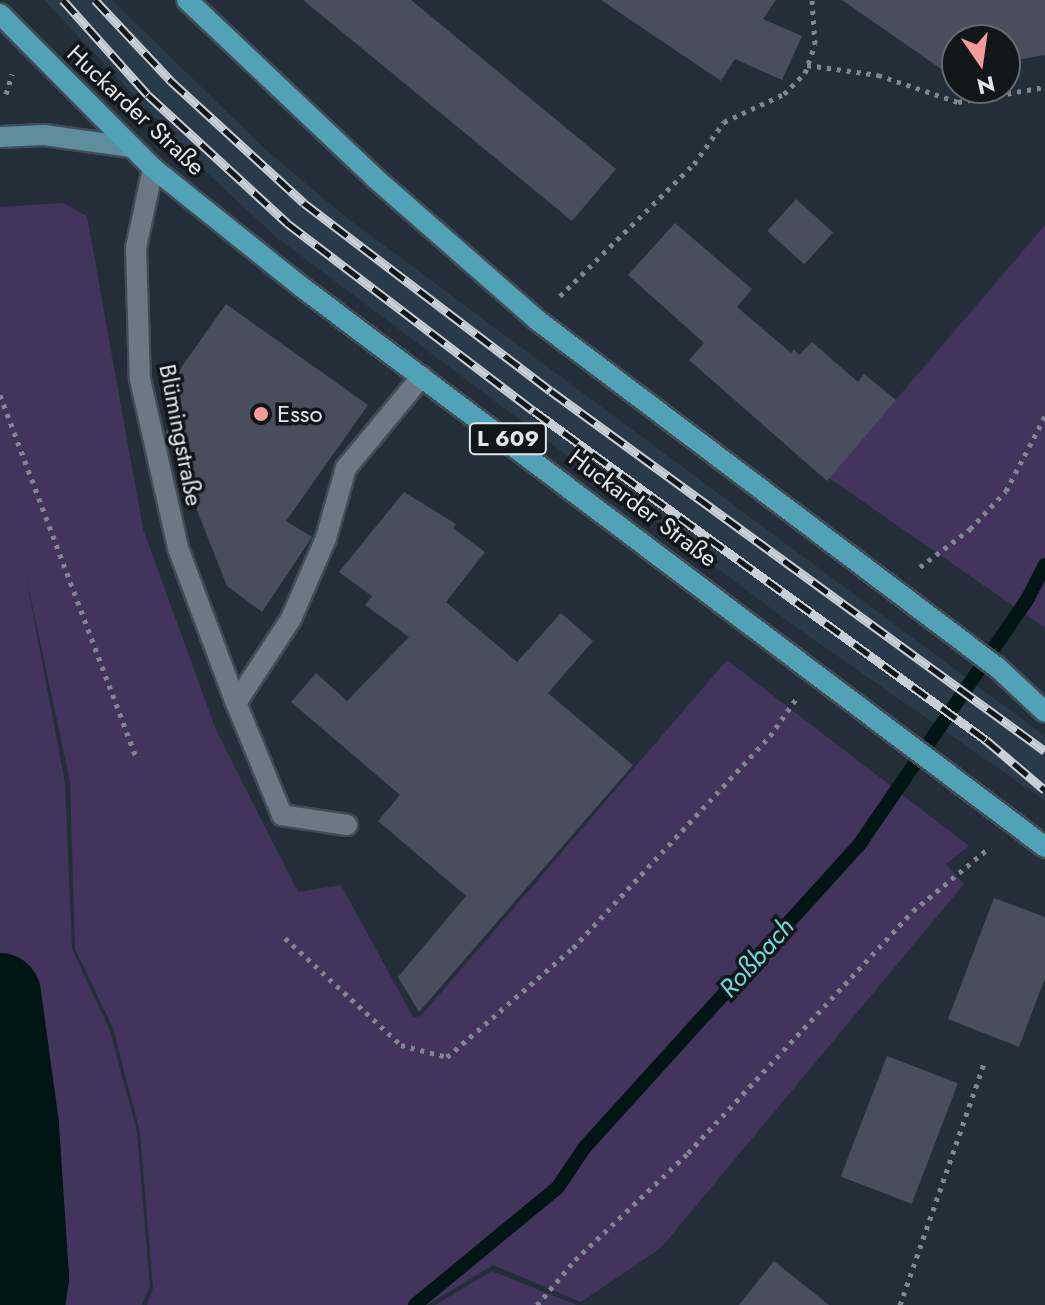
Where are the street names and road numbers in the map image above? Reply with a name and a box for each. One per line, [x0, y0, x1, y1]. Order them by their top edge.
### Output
street label: Huckarder Straße [61, 39, 211, 181]
street label: Blümingstraße [153, 362, 209, 508]
road number: L 609 [468, 421, 548, 457]
street label: Huckarder Straße [563, 443, 723, 573]

